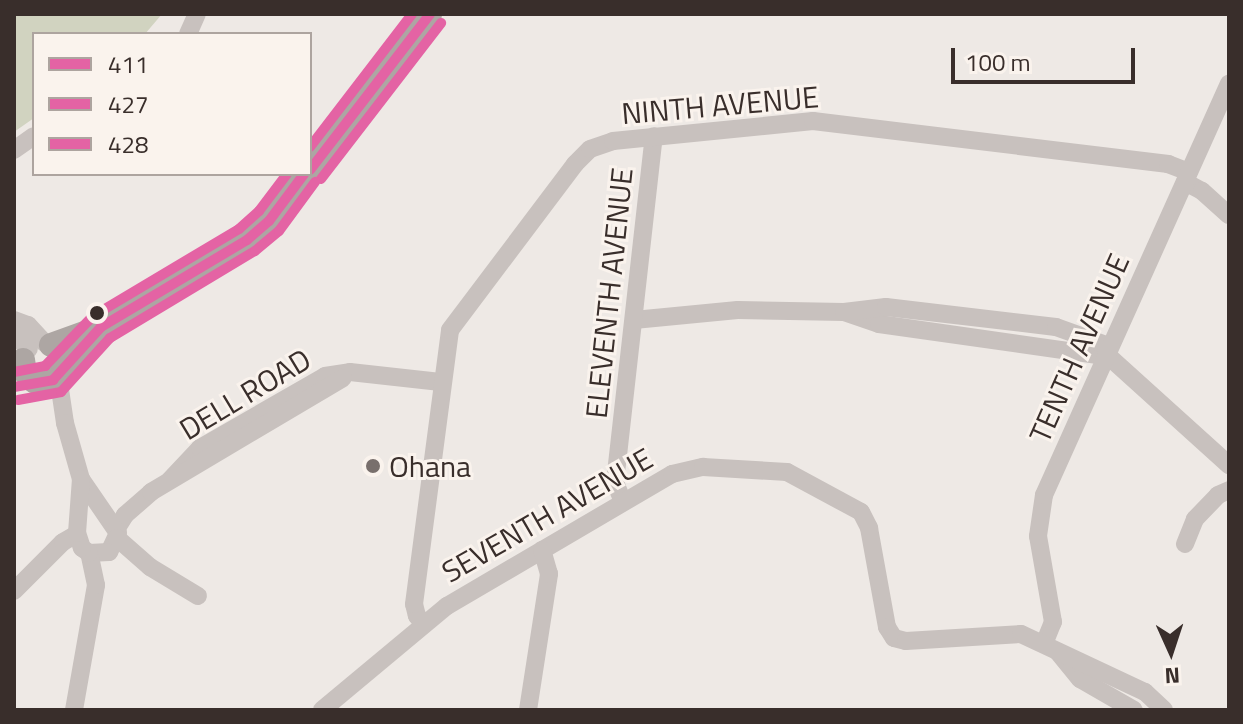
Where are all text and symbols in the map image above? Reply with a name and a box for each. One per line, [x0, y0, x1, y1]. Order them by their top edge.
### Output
legend [32, 32, 312, 176]
scale bar [955, 32, 1139, 82]
text: 100 m [965, 44, 1031, 80]
text: 411 [108, 46, 148, 82]
street label: NINTH AVENUE [620, 78, 820, 132]
text: 427 [108, 86, 148, 122]
text: 428 [108, 126, 148, 162]
street label: ELEVENTH AVENUE [578, 166, 640, 420]
street label: TENTH AVENUE [1021, 248, 1137, 448]
unlabelled marker [89, 305, 105, 321]
street label: DELL ROAD [173, 341, 317, 447]
street label: SEVENTH AVENUE [435, 440, 659, 590]
place label: Ohana [389, 448, 471, 484]
marker: Ohana [364, 457, 382, 475]
north arrow [1131, 612, 1211, 692]
text: N [1164, 659, 1181, 693]

